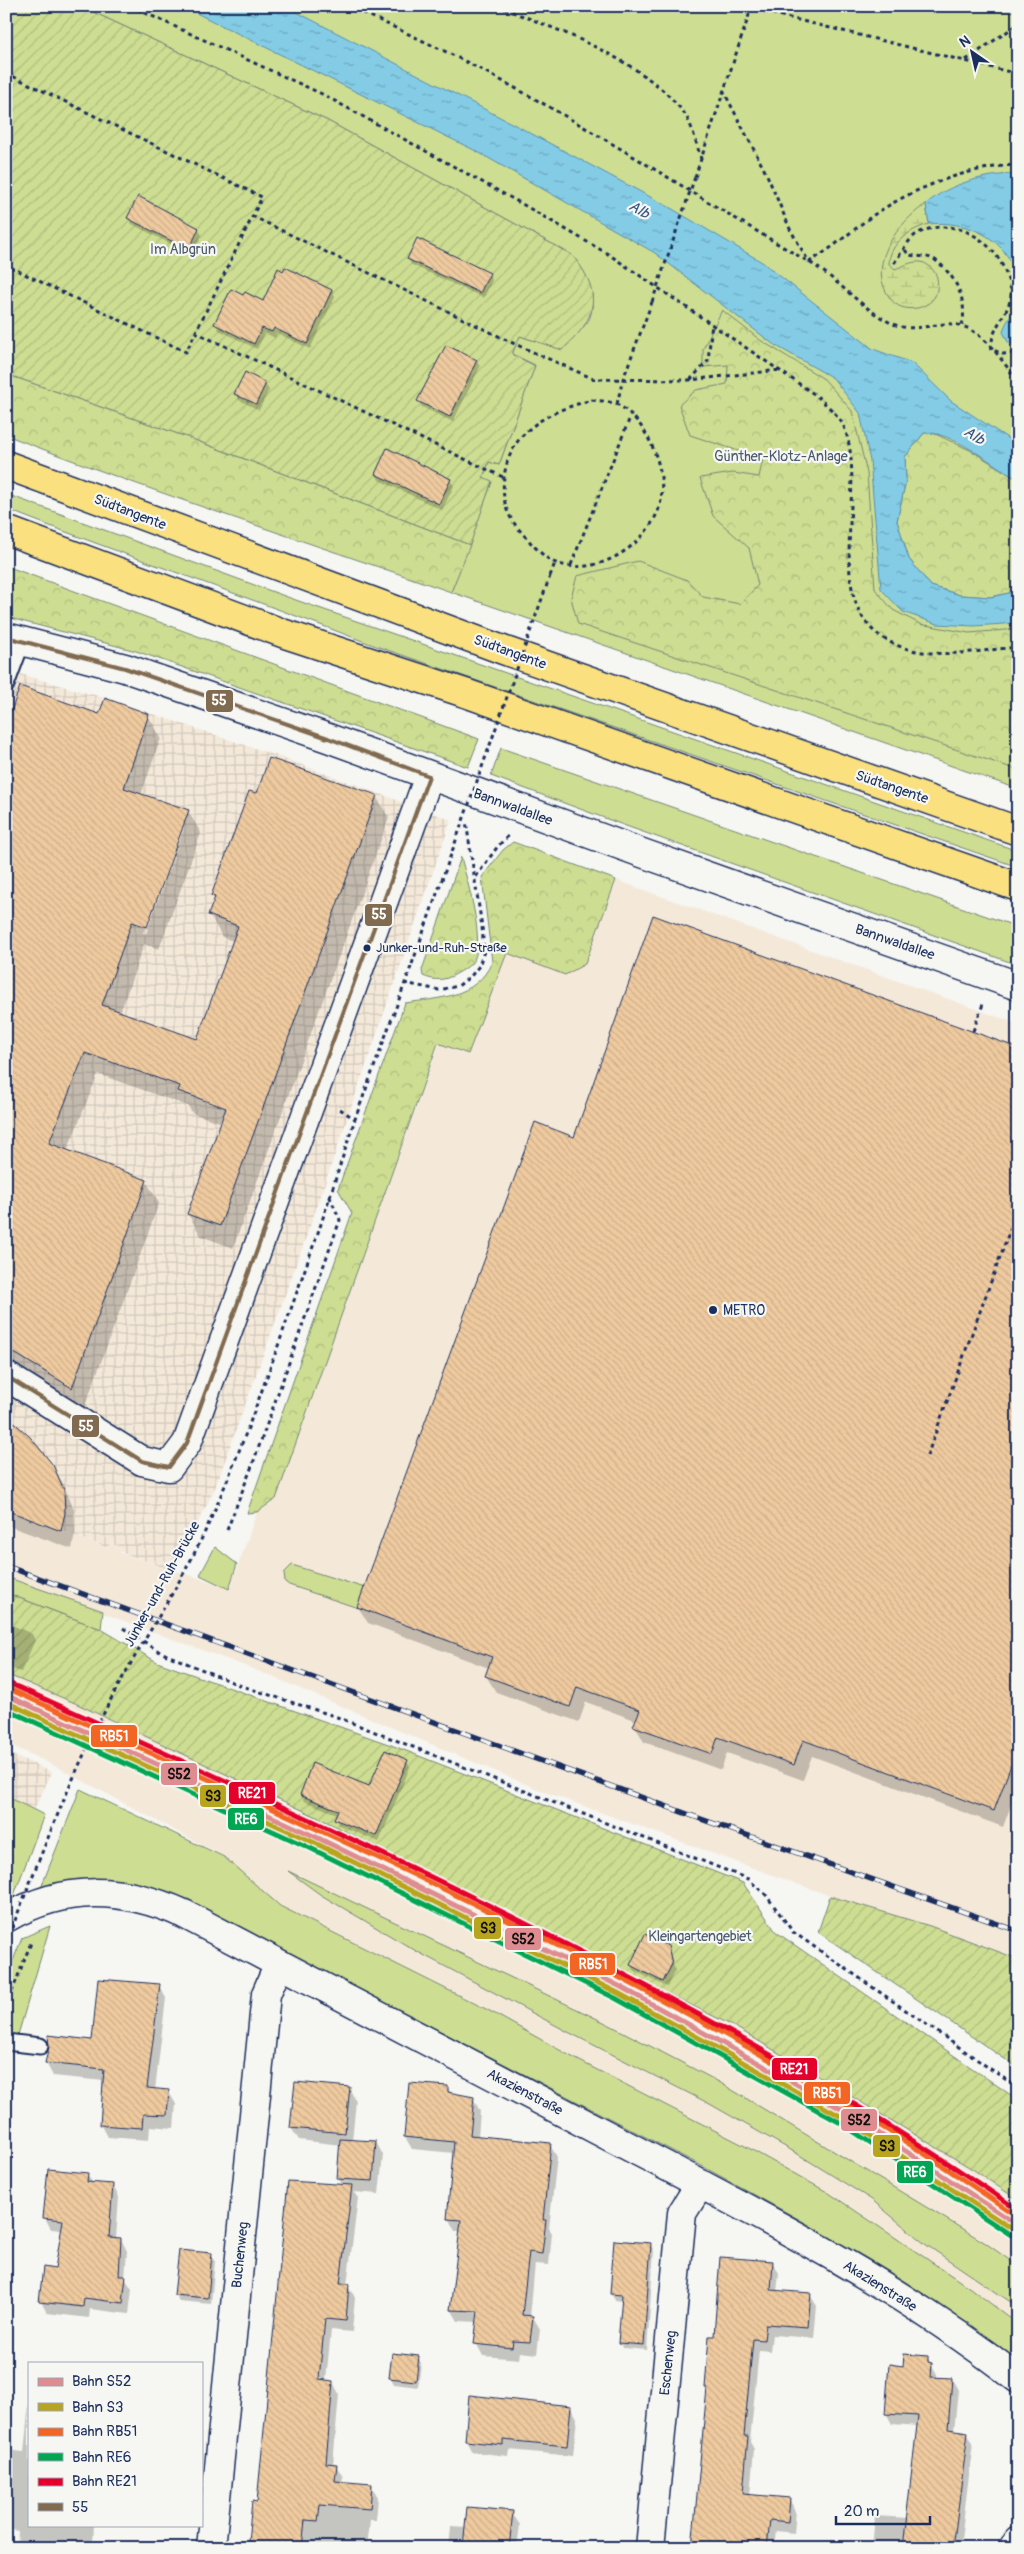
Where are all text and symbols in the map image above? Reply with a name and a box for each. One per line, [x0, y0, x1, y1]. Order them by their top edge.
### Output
north arrow [946, 28, 996, 78]
text: N [956, 32, 974, 51]
water label: Alb [625, 197, 654, 224]
park label: Im Albgrün [150, 241, 216, 258]
water label: Alb [960, 422, 989, 450]
park label: Günther-Klotz-Anlage [714, 448, 848, 465]
street label: Südtangente [92, 490, 169, 534]
street label: Südtangente [471, 631, 549, 673]
line badge: 55 [205, 689, 234, 713]
text: 55 [211, 692, 227, 709]
street label: Südtangente [853, 767, 931, 807]
street label: Bannwaldallee [471, 785, 555, 829]
line badge: 55 [364, 903, 393, 927]
text: 55 [371, 906, 387, 923]
street label: Bannwaldallee [853, 920, 937, 964]
place label: Junker-und-Ruh-Straße [376, 940, 507, 956]
marker: Junker-und-Ruh-Straße [362, 943, 372, 953]
place label: METRO [723, 1302, 765, 1319]
marker: METRO [707, 1304, 719, 1316]
line badge: 55 [71, 1414, 100, 1438]
text: 55 [78, 1418, 94, 1435]
street label: Junker-und-Ruh-Brücke [120, 1518, 204, 1650]
line badge: RB51 [90, 1724, 138, 1748]
text: RB51 [99, 1728, 129, 1745]
line badge: S52 [160, 1762, 198, 1786]
text: S52 [167, 1766, 191, 1783]
line badge: RE21 [228, 1781, 276, 1805]
line badge: S3 [199, 1784, 227, 1808]
text: RE21 [238, 1785, 266, 1802]
text: S3 [205, 1788, 221, 1805]
line badge: RE6 [227, 1807, 265, 1831]
text: RE6 [234, 1811, 258, 1828]
line badge: S3 [473, 1916, 502, 1940]
text: S3 [480, 1920, 496, 1937]
line badge: S52 [504, 1927, 542, 1951]
park label: Kleingartengebiet [648, 1928, 752, 1945]
text: S52 [511, 1931, 535, 1948]
line badge: RB51 [569, 1952, 616, 1976]
text: RB51 [578, 1956, 608, 1973]
line badge: RE21 [771, 2057, 818, 2081]
text: RE21 [780, 2061, 808, 2078]
street label: Akazienstraße [484, 2065, 566, 2119]
line badge: RB51 [803, 2081, 851, 2105]
text: RB51 [812, 2085, 842, 2102]
line badge: S52 [840, 2108, 878, 2132]
text: S52 [847, 2112, 871, 2129]
line badge: S3 [872, 2134, 901, 2158]
text: S3 [879, 2138, 895, 2155]
line badge: RE6 [896, 2160, 934, 2184]
text: RE6 [903, 2164, 927, 2181]
street label: Buchenweg [228, 2221, 252, 2289]
street label: Akazienstraße [840, 2257, 920, 2315]
street label: Eschenweg [656, 2330, 680, 2396]
legend [28, 2362, 202, 2526]
text: Bahn S52 [72, 2372, 132, 2391]
text: Bahn S3 [72, 2398, 123, 2417]
text: Bahn RB51 [72, 2422, 137, 2441]
text: Bahn RE6 [72, 2448, 131, 2467]
text: Bahn RE21 [72, 2472, 137, 2491]
scale bar [836, 2494, 930, 2526]
text: 55 [72, 2498, 88, 2517]
text: 20 m [844, 2502, 879, 2521]

